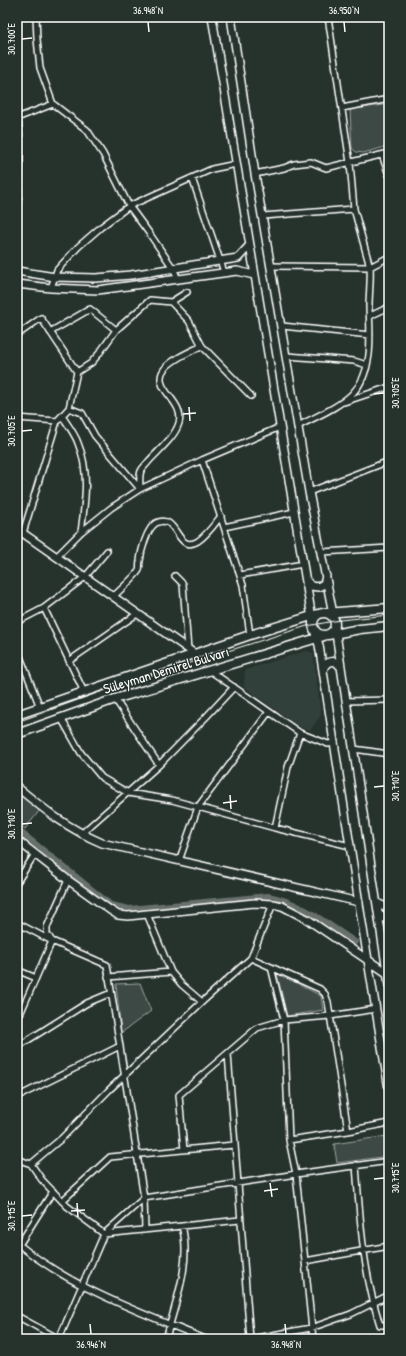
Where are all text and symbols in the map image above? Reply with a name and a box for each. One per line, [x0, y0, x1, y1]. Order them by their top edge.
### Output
text: 36.948°N [133, 4, 163, 17]
text: 36.950°N [329, 4, 359, 17]
text: 30.700°E [5, 23, 18, 55]
text: 30.705°E [389, 377, 402, 409]
text: 30.705°E [5, 415, 18, 447]
street label: Süleyman Demirel Bulvarı [101, 641, 231, 699]
text: 30.710°E [389, 770, 402, 801]
text: 30.710°E [5, 808, 18, 839]
text: 30.715°E [389, 1162, 402, 1193]
text: 30.715°E [5, 1200, 18, 1231]
text: 36.946°N [76, 1338, 106, 1351]
text: 36.948°N [271, 1338, 301, 1351]

